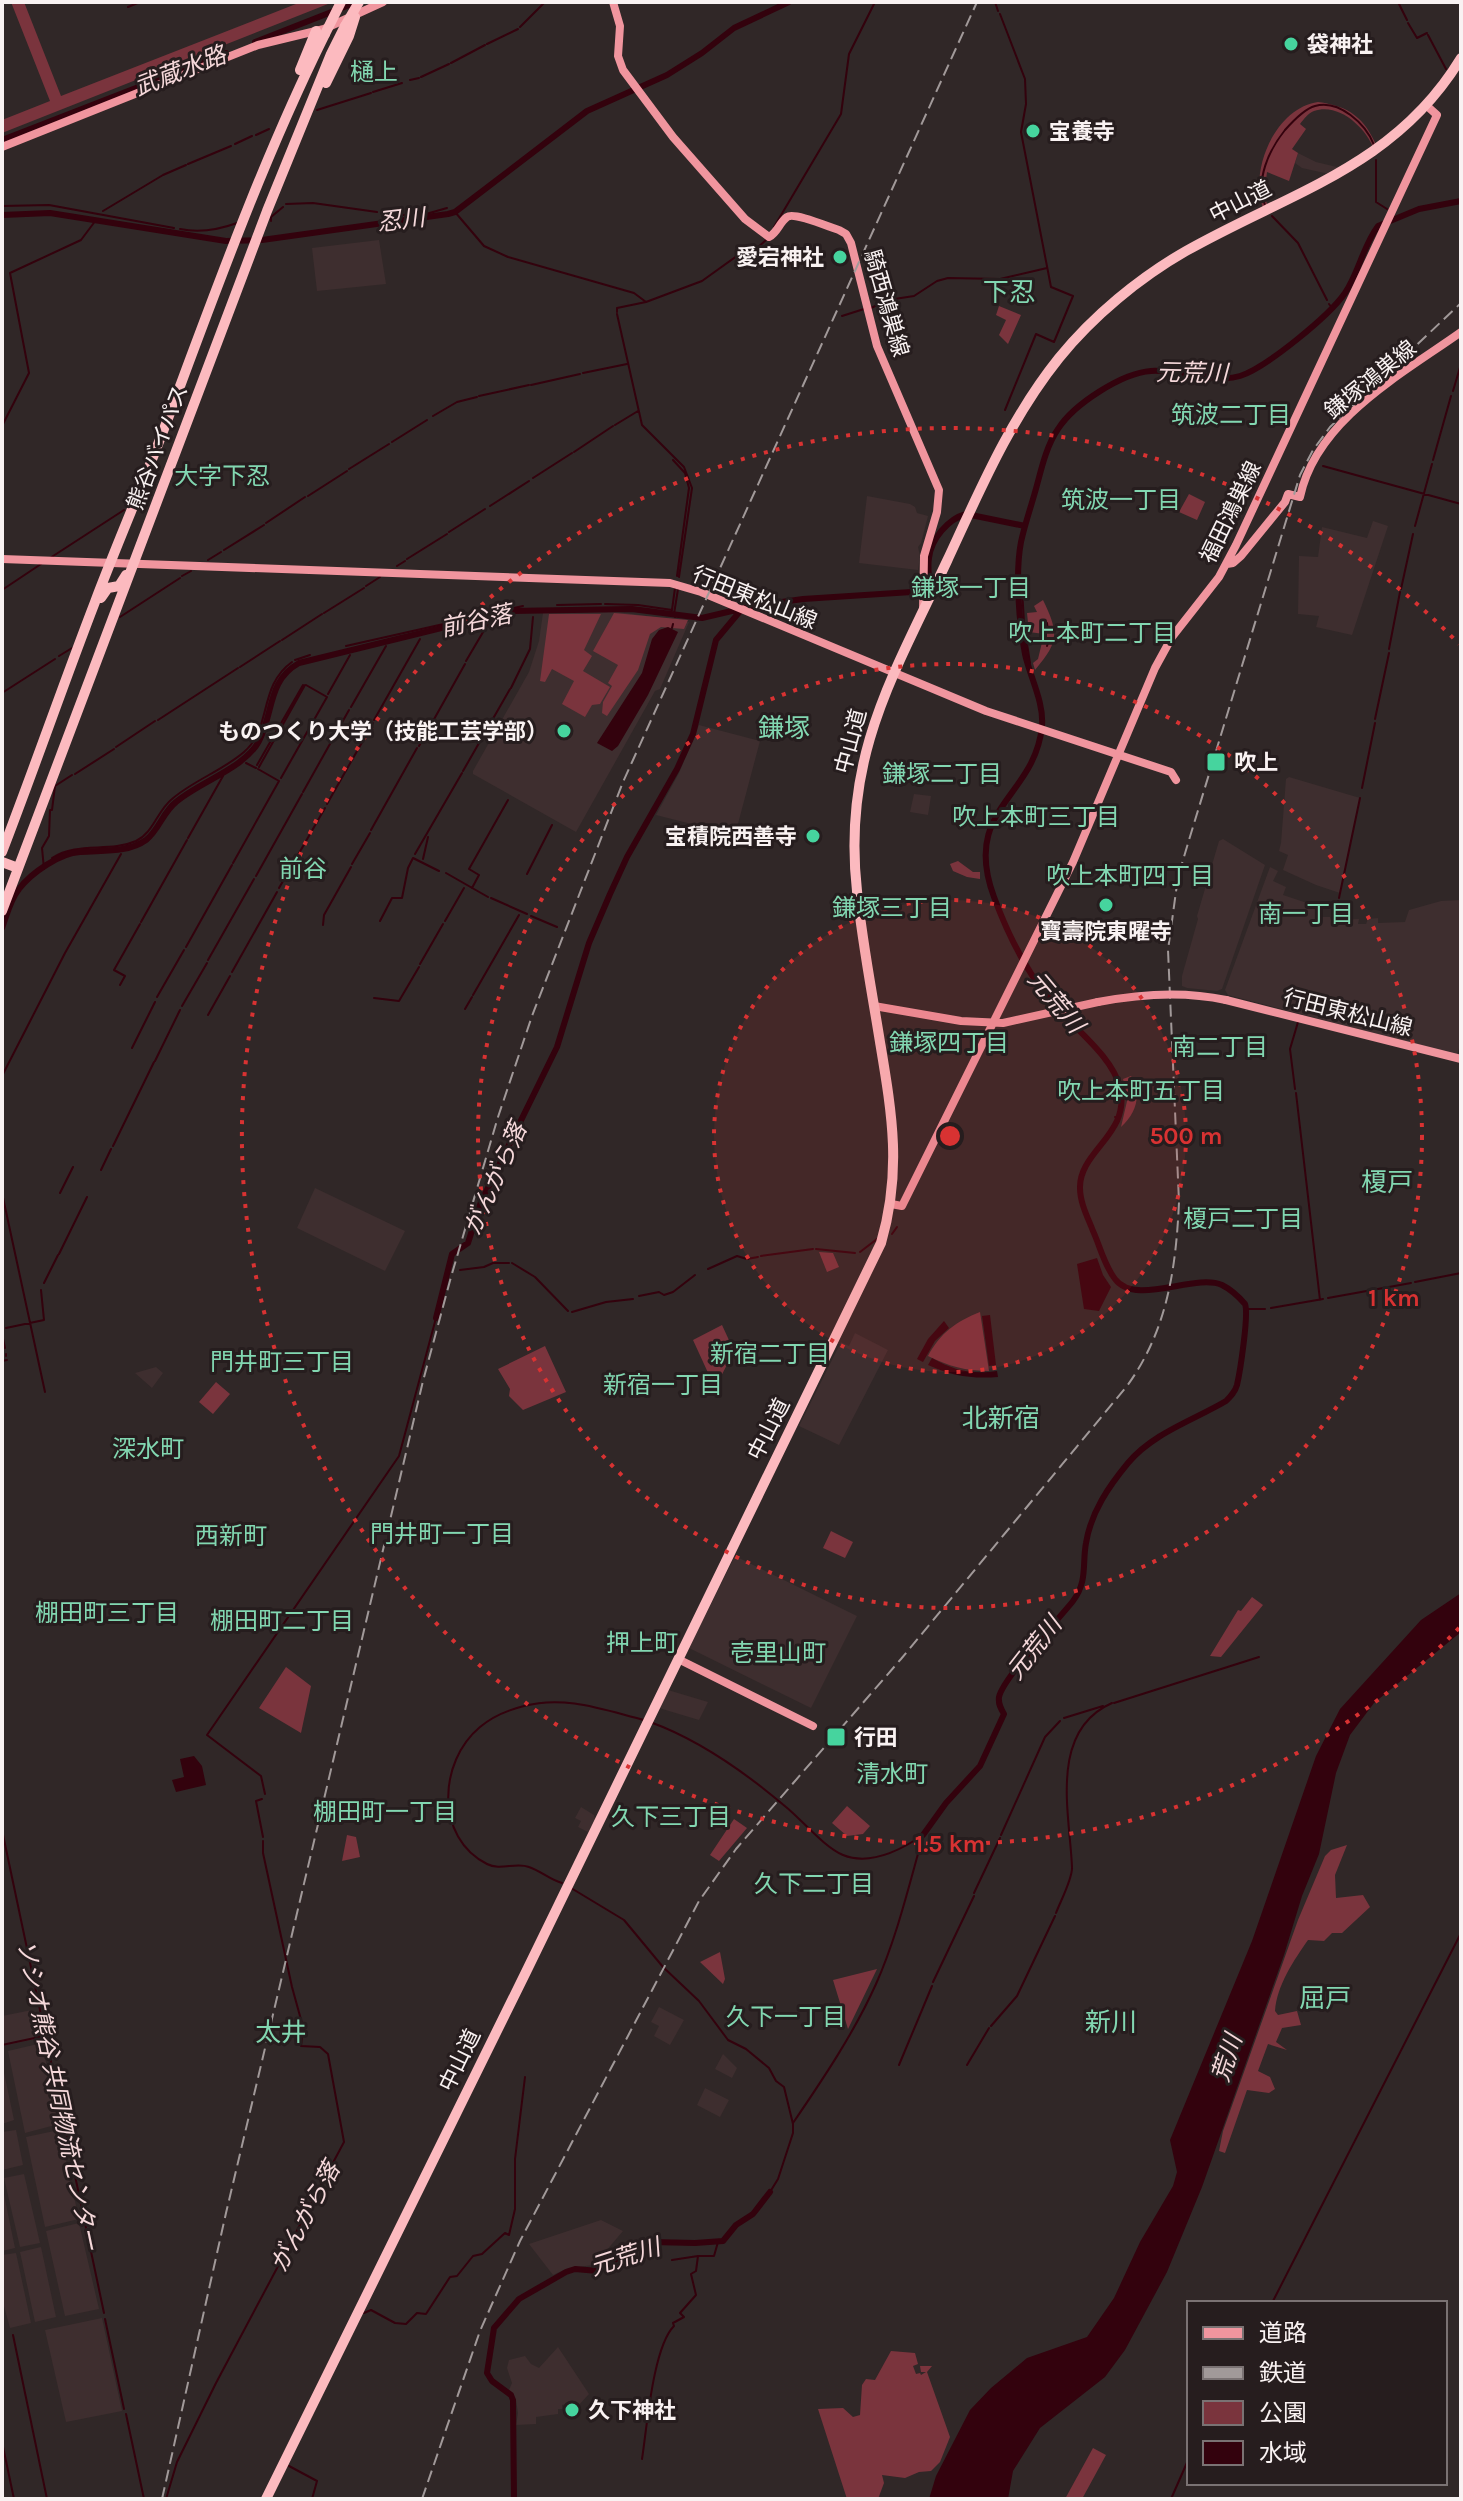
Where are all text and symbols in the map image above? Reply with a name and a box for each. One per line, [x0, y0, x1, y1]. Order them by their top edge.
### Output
place label: 袋神社 [1307, 32, 1373, 58]
marker: 袋神社 [1282, 35, 1300, 53]
water label: 武蔵水路 [130, 40, 232, 101]
district label: 樋上 [350, 58, 398, 86]
place label: 宝養寺 [1049, 119, 1115, 145]
marker: 宝養寺 [1024, 122, 1042, 140]
street label: 中山道 [1205, 175, 1276, 228]
water label: 忍川 [375, 203, 430, 237]
place label: 愛宕神社 [736, 245, 824, 271]
street label: 騎西鴻巣線 [858, 247, 914, 360]
marker: 愛宕神社 [831, 248, 849, 266]
district label: 下忍 [983, 277, 1035, 308]
street label: 鎌塚鴻巣線 [1320, 335, 1422, 424]
water label: 元荒川 [1156, 358, 1231, 388]
street label: 熊谷バイパス [122, 381, 194, 513]
district label: 筑波二丁目 [1171, 401, 1291, 429]
street label: 福田鴻巣線 [1195, 457, 1267, 568]
district label: 大字下忍 [174, 462, 270, 490]
district label: 筑波一丁目 [1061, 486, 1181, 514]
street label: 行田東松山線 [689, 561, 821, 635]
district label: 鎌塚一丁目 [911, 574, 1031, 602]
water label: 前谷落 [438, 599, 518, 642]
district label: 吹上本町二丁目 [1008, 619, 1176, 647]
street label: 中山道 [830, 706, 872, 777]
district label: 鎌塚 [758, 713, 810, 744]
place label: ものつくり大学（技能工芸学部） [218, 719, 548, 745]
marker: ものつくり大学（技能工芸学部） [555, 722, 573, 740]
place label: 吹上 [1234, 750, 1278, 776]
marker: 吹上 [1205, 751, 1227, 773]
district label: 鎌塚二丁目 [882, 760, 1002, 788]
district label: 吹上本町三丁目 [952, 803, 1120, 831]
place label: 宝積院西善寺 [665, 824, 797, 850]
marker: 宝積院西善寺 [804, 827, 822, 845]
district label: 前谷 [279, 855, 327, 883]
district label: 吹上本町四丁目 [1046, 862, 1214, 890]
district label: 鎌塚三丁目 [832, 894, 952, 922]
marker: 寶壽院東曜寺 [1097, 896, 1115, 914]
district label: 南一丁目 [1258, 900, 1354, 928]
place label: 寶壽院東曜寺 [1040, 919, 1172, 945]
water label: 元荒川 [1022, 965, 1092, 1041]
street label: 行田東松山線 [1281, 984, 1415, 1042]
district label: 鎌塚四丁目 [889, 1029, 1009, 1057]
district label: 南二丁目 [1172, 1033, 1268, 1061]
district label: 吹上本町五丁目 [1057, 1077, 1225, 1105]
water label: がんがら落 [458, 1115, 534, 1240]
centre of rings [936, 1122, 964, 1150]
text: 500 m [1149, 1122, 1223, 1150]
district label: 榎戸 [1361, 1167, 1413, 1198]
district label: 榎戸二丁目 [1183, 1205, 1303, 1233]
text: 1 km [1368, 1284, 1420, 1312]
district label: 新宿二丁目 [710, 1340, 830, 1368]
district label: 門井町三丁目 [210, 1348, 354, 1376]
district label: 新宿一丁目 [603, 1371, 723, 1399]
street label: 中山道 [742, 1394, 795, 1465]
district label: 北新宿 [962, 1403, 1040, 1434]
district label: 深水町 [112, 1435, 184, 1463]
district label: 門井町一丁目 [370, 1520, 514, 1548]
district label: 西新町 [195, 1522, 267, 1550]
district label: 棚田町三丁目 [35, 1599, 179, 1627]
district label: 棚田町二丁目 [210, 1607, 354, 1635]
water label: 元荒川 [1001, 1609, 1069, 1685]
district label: 押上町 [606, 1629, 678, 1657]
district label: 壱里山町 [730, 1639, 826, 1667]
place label: 行田 [854, 1725, 898, 1751]
marker: 行田 [825, 1726, 847, 1748]
district label: 清水町 [856, 1760, 928, 1788]
district label: 棚田町一丁目 [313, 1798, 457, 1826]
district label: 久下三丁目 [611, 1803, 731, 1831]
text: 1.5 km [915, 1830, 985, 1858]
district label: 久下二丁目 [754, 1870, 874, 1898]
water label: ソシオ熊谷 共同物流センター [11, 1937, 105, 2254]
district label: 屈戸 [1299, 1983, 1351, 2014]
district label: 久下一丁目 [726, 2003, 846, 2031]
district label: 新川 [1085, 2007, 1137, 2038]
district label: 太井 [255, 2017, 307, 2048]
street label: 中山道 [434, 2025, 486, 2096]
water label: 荒川 [1206, 2028, 1249, 2085]
water label: がんがら落 [264, 2154, 347, 2277]
water label: 元荒川 [586, 2232, 666, 2281]
legend [1187, 2301, 1447, 2485]
text: 道路 [1259, 2319, 1307, 2347]
text: 鉄道 [1259, 2359, 1307, 2387]
place label: 久下神社 [588, 2398, 676, 2424]
text: 公園 [1259, 2399, 1307, 2427]
marker: 久下神社 [563, 2401, 581, 2419]
text: 水域 [1259, 2439, 1307, 2467]

